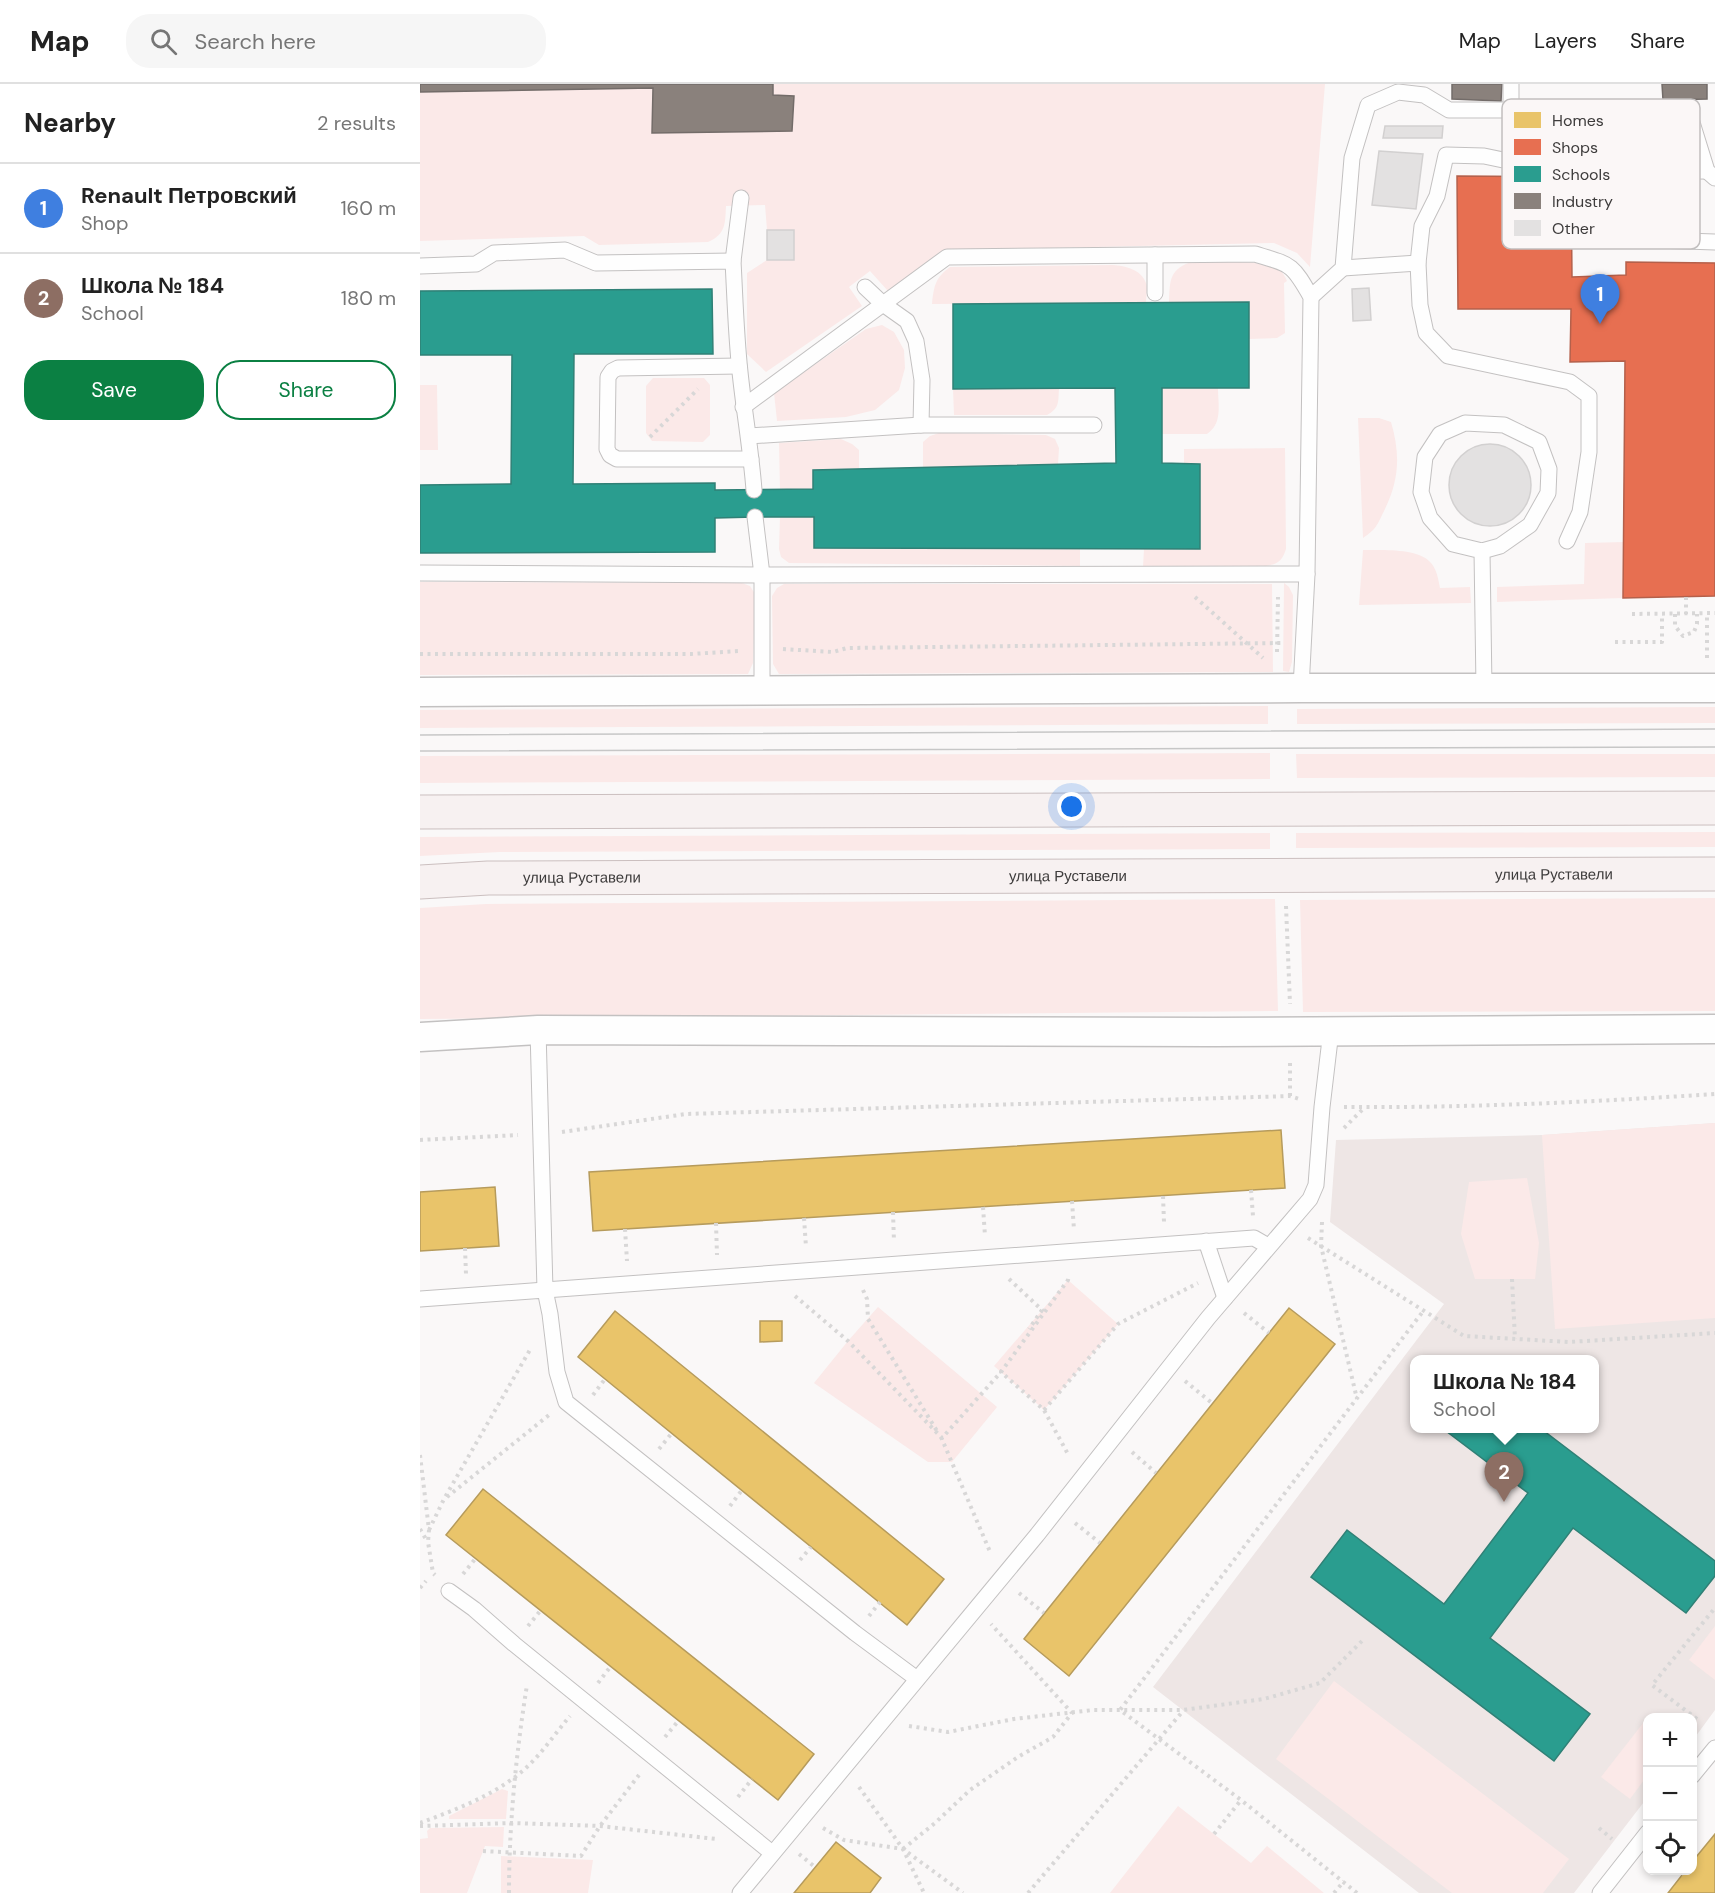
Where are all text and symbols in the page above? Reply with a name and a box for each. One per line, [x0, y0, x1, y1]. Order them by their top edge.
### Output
search box [126, 14, 546, 68]
text: Map [30, 23, 90, 60]
icon: search [147, 25, 180, 58]
text: Search here [195, 27, 316, 56]
text: Map [1459, 27, 1501, 55]
text: Layers [1534, 27, 1597, 55]
text: Share [1630, 27, 1685, 55]
legend [1502, 99, 1700, 249]
text: Nearby [24, 106, 116, 140]
text: 2 results [317, 110, 396, 136]
text: Homes [1552, 110, 1604, 131]
text: Shops [1552, 137, 1598, 158]
text: Schools [1552, 164, 1610, 185]
text: Renault Петровский [81, 181, 297, 210]
text: Industry [1552, 191, 1613, 212]
text: 1 [40, 195, 47, 221]
text: 160 m [340, 195, 396, 221]
text: Shop [81, 210, 128, 236]
text: Other [1552, 218, 1595, 239]
text: Школа № 184 [81, 271, 224, 300]
pin: 1 [1580, 274, 1620, 324]
text: 2 [38, 285, 49, 311]
text: 180 m [341, 285, 396, 311]
text: School [81, 300, 144, 326]
button: Save [24, 360, 204, 420]
button: Share [216, 360, 396, 420]
your location [1057, 792, 1086, 821]
street label: улица Руставели [1495, 864, 1613, 885]
street label: улица Руставели [1009, 866, 1127, 886]
street label: улица Руставели [523, 868, 641, 888]
popup [1410, 1355, 1599, 1433]
text: Школа № 184 [1433, 1367, 1576, 1396]
text: School [1433, 1396, 1496, 1422]
pin: 2 [1484, 1452, 1524, 1502]
map controls [1643, 1713, 1697, 1875]
button: + [1643, 1713, 1697, 1767]
button: − [1643, 1767, 1697, 1821]
button: locate [1643, 1821, 1697, 1875]

